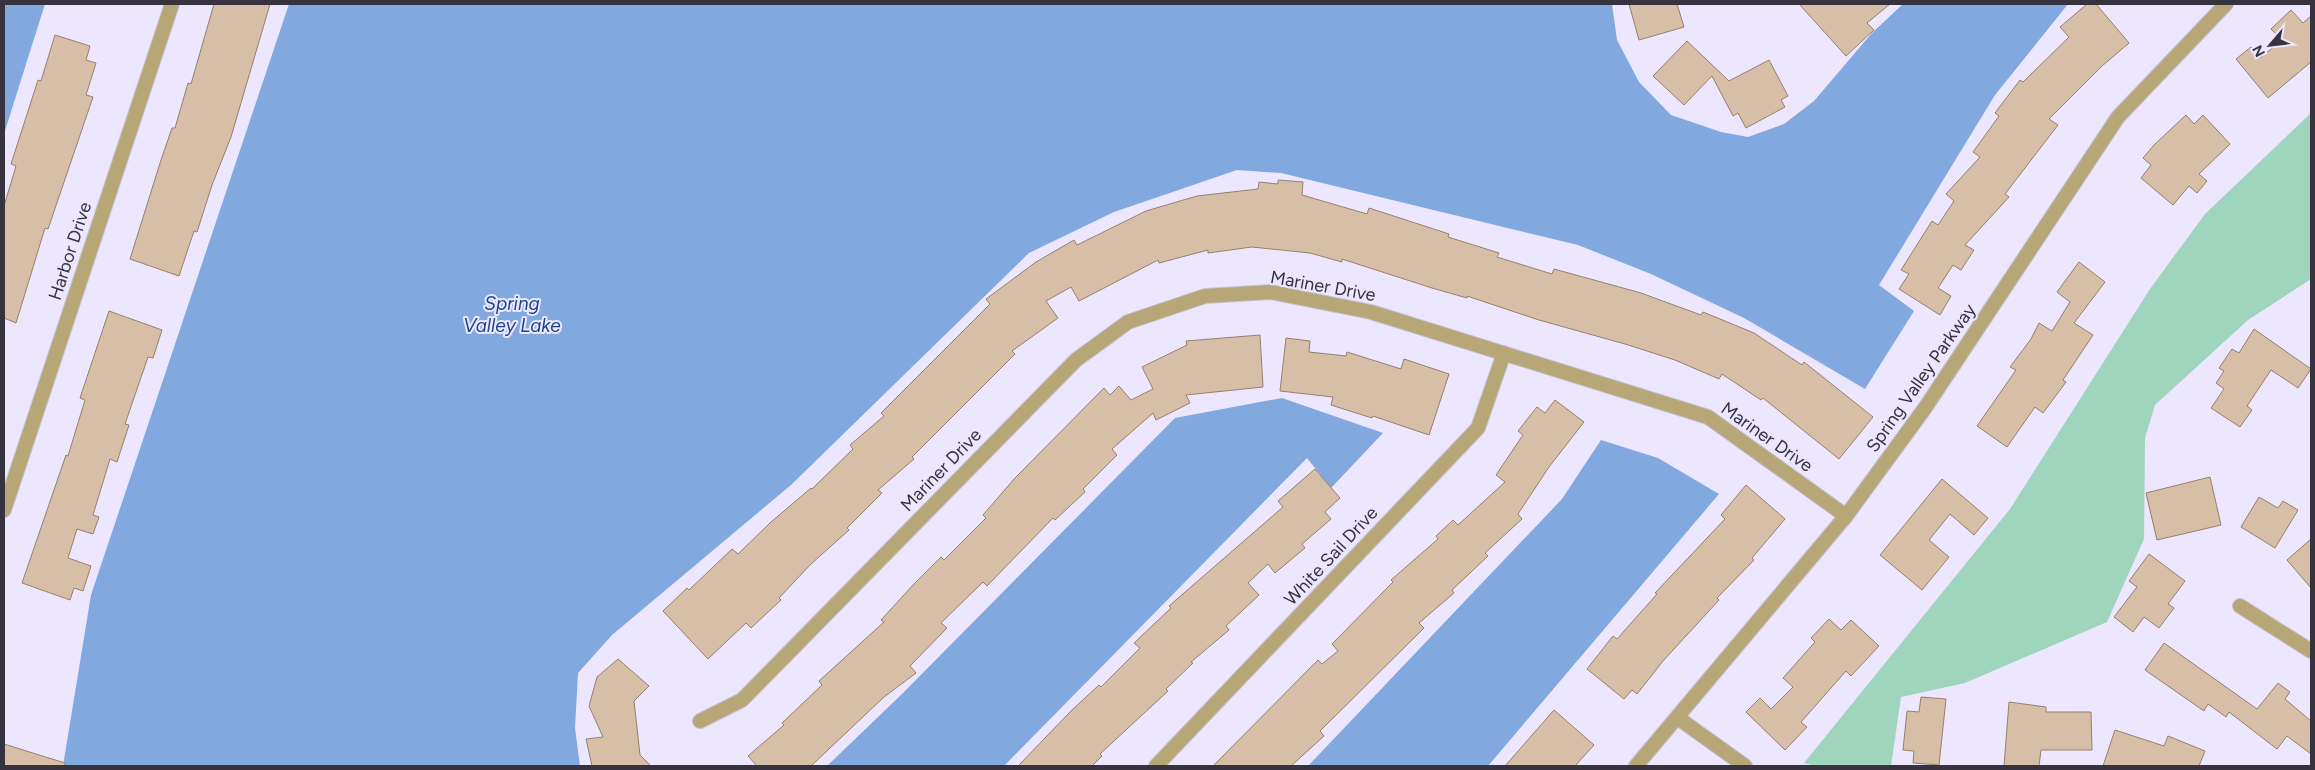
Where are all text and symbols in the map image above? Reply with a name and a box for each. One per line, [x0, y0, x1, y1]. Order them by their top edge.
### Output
north arrow [2245, 20, 2295, 70]
text: N [2249, 42, 2269, 60]
street label: Harbor Drive [44, 199, 96, 303]
street label: Mariner Drive [1269, 266, 1378, 306]
water label: Spring Valley Lake [463, 292, 561, 337]
street label: Spring Valley Parkway [1862, 299, 1981, 456]
street label: Mariner Drive [1717, 397, 1817, 477]
street label: Mariner Drive [896, 424, 986, 516]
street label: White Sail Drive [1280, 502, 1382, 610]

